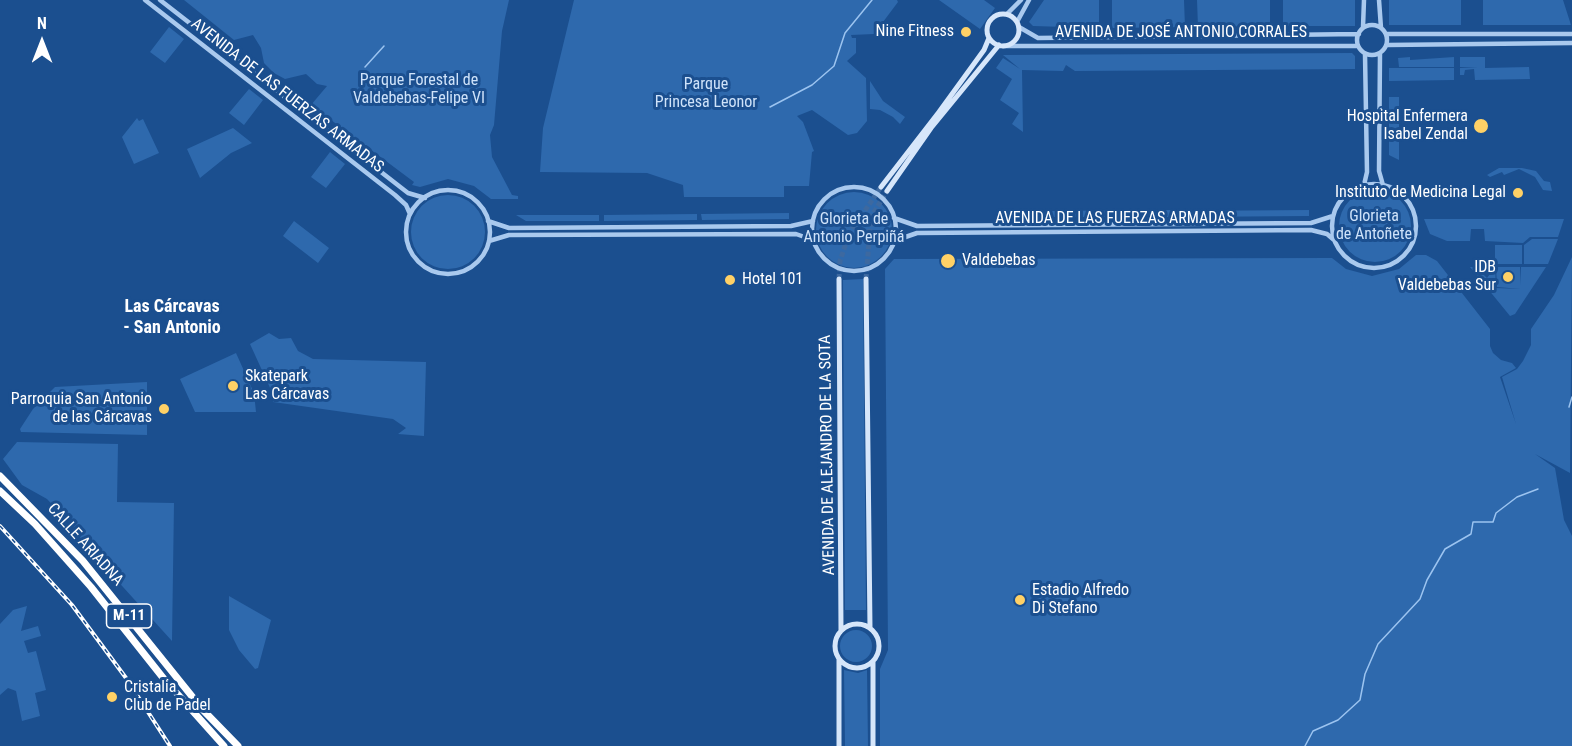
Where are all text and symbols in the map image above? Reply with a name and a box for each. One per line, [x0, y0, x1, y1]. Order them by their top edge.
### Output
north arrow [12, 12, 72, 72]
text: N [37, 14, 47, 33]
street label: AVENIDA DE LAS FUERZAS ARMADAS [187, 15, 387, 177]
place label: Nine Fitness [876, 22, 954, 42]
street label: AVENIDA DE JOSÉ ANTONIO CORRALES [1055, 23, 1307, 43]
marker: Nine Fitness [959, 25, 973, 39]
park label: Parque Forestal de Valdebebas-Felipe VI [353, 71, 485, 109]
park label: Parque Princesa Leonor [655, 75, 757, 113]
place label: Hospital Enfermera Isabel Zendal [1347, 107, 1468, 145]
marker: Hospital Enfermera Isabel Zendal [1472, 117, 1490, 135]
place label: Instituto de Medicina Legal [1335, 183, 1506, 203]
marker: Instituto de Medicina Legal [1511, 186, 1525, 200]
park label: Glorieta de Antoñete [1336, 207, 1412, 245]
street label: AVENIDA DE LAS FUERZAS ARMADAS [995, 209, 1235, 229]
park label: Glorieta de Antonio Perpiñá [804, 210, 904, 248]
place label: Valdebebas [962, 251, 1036, 271]
marker: Valdebebas [939, 252, 957, 270]
place label: IDB Valdebebas Sur [1398, 258, 1496, 296]
place label: Hotel 101 [742, 270, 803, 290]
marker: IDB Valdebebas Sur [1501, 270, 1515, 284]
marker: Hotel 101 [723, 273, 737, 287]
district label: Las Cárcavas - San Antonio [123, 296, 221, 338]
street label: AVENIDA DE ALEJANDRO DE LA SOTA [816, 335, 840, 575]
place label: Skatepark Las Cárcavas [245, 367, 329, 405]
marker: Skatepark Las Cárcavas [226, 379, 240, 393]
place label: Parroquia San Antonio de las Cárcavas [11, 390, 152, 428]
marker: Parroquia San Antonio de las Cárcavas [157, 402, 171, 416]
street label: CALLE ARIADNA [43, 500, 127, 590]
place label: Estadio Alfredo Di Stefano [1032, 581, 1129, 619]
marker: Estadio Alfredo Di Stefano [1013, 593, 1027, 607]
road number: M-11 [106, 604, 152, 628]
place label: Cristalia Club de Padel [124, 678, 211, 716]
marker: Cristalia Club de Padel [105, 690, 119, 704]

